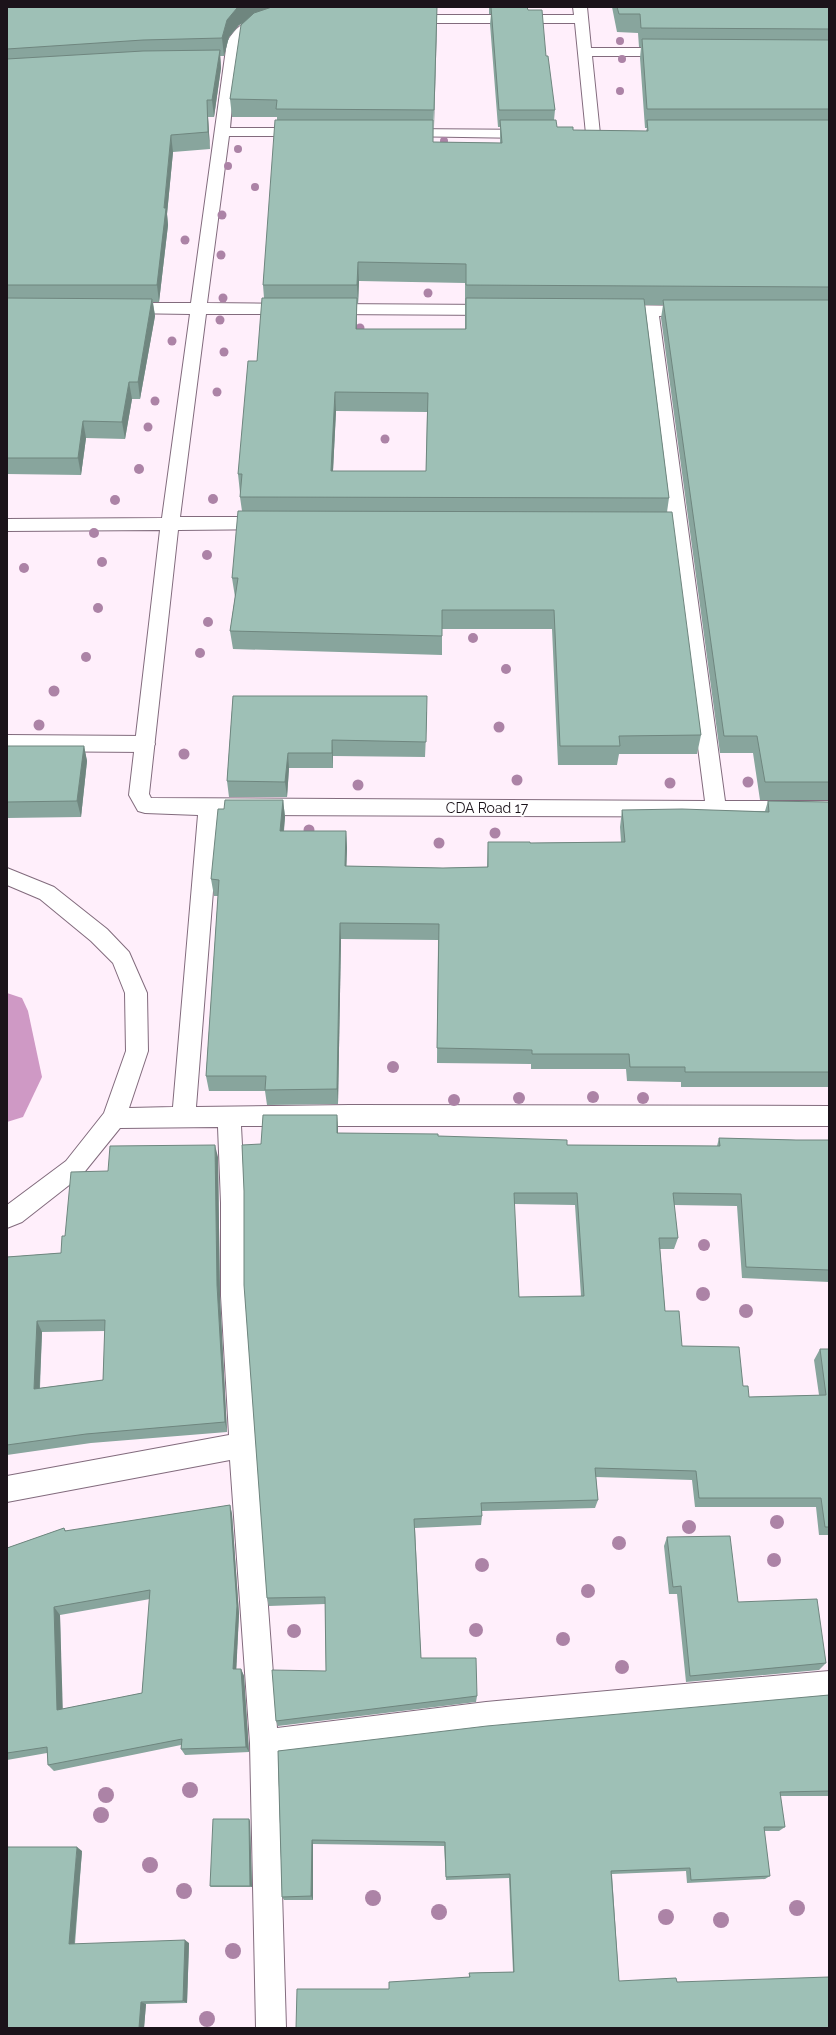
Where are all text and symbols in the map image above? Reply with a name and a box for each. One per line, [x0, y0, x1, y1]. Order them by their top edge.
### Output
street label: CDA Road 17 [446, 800, 529, 816]

